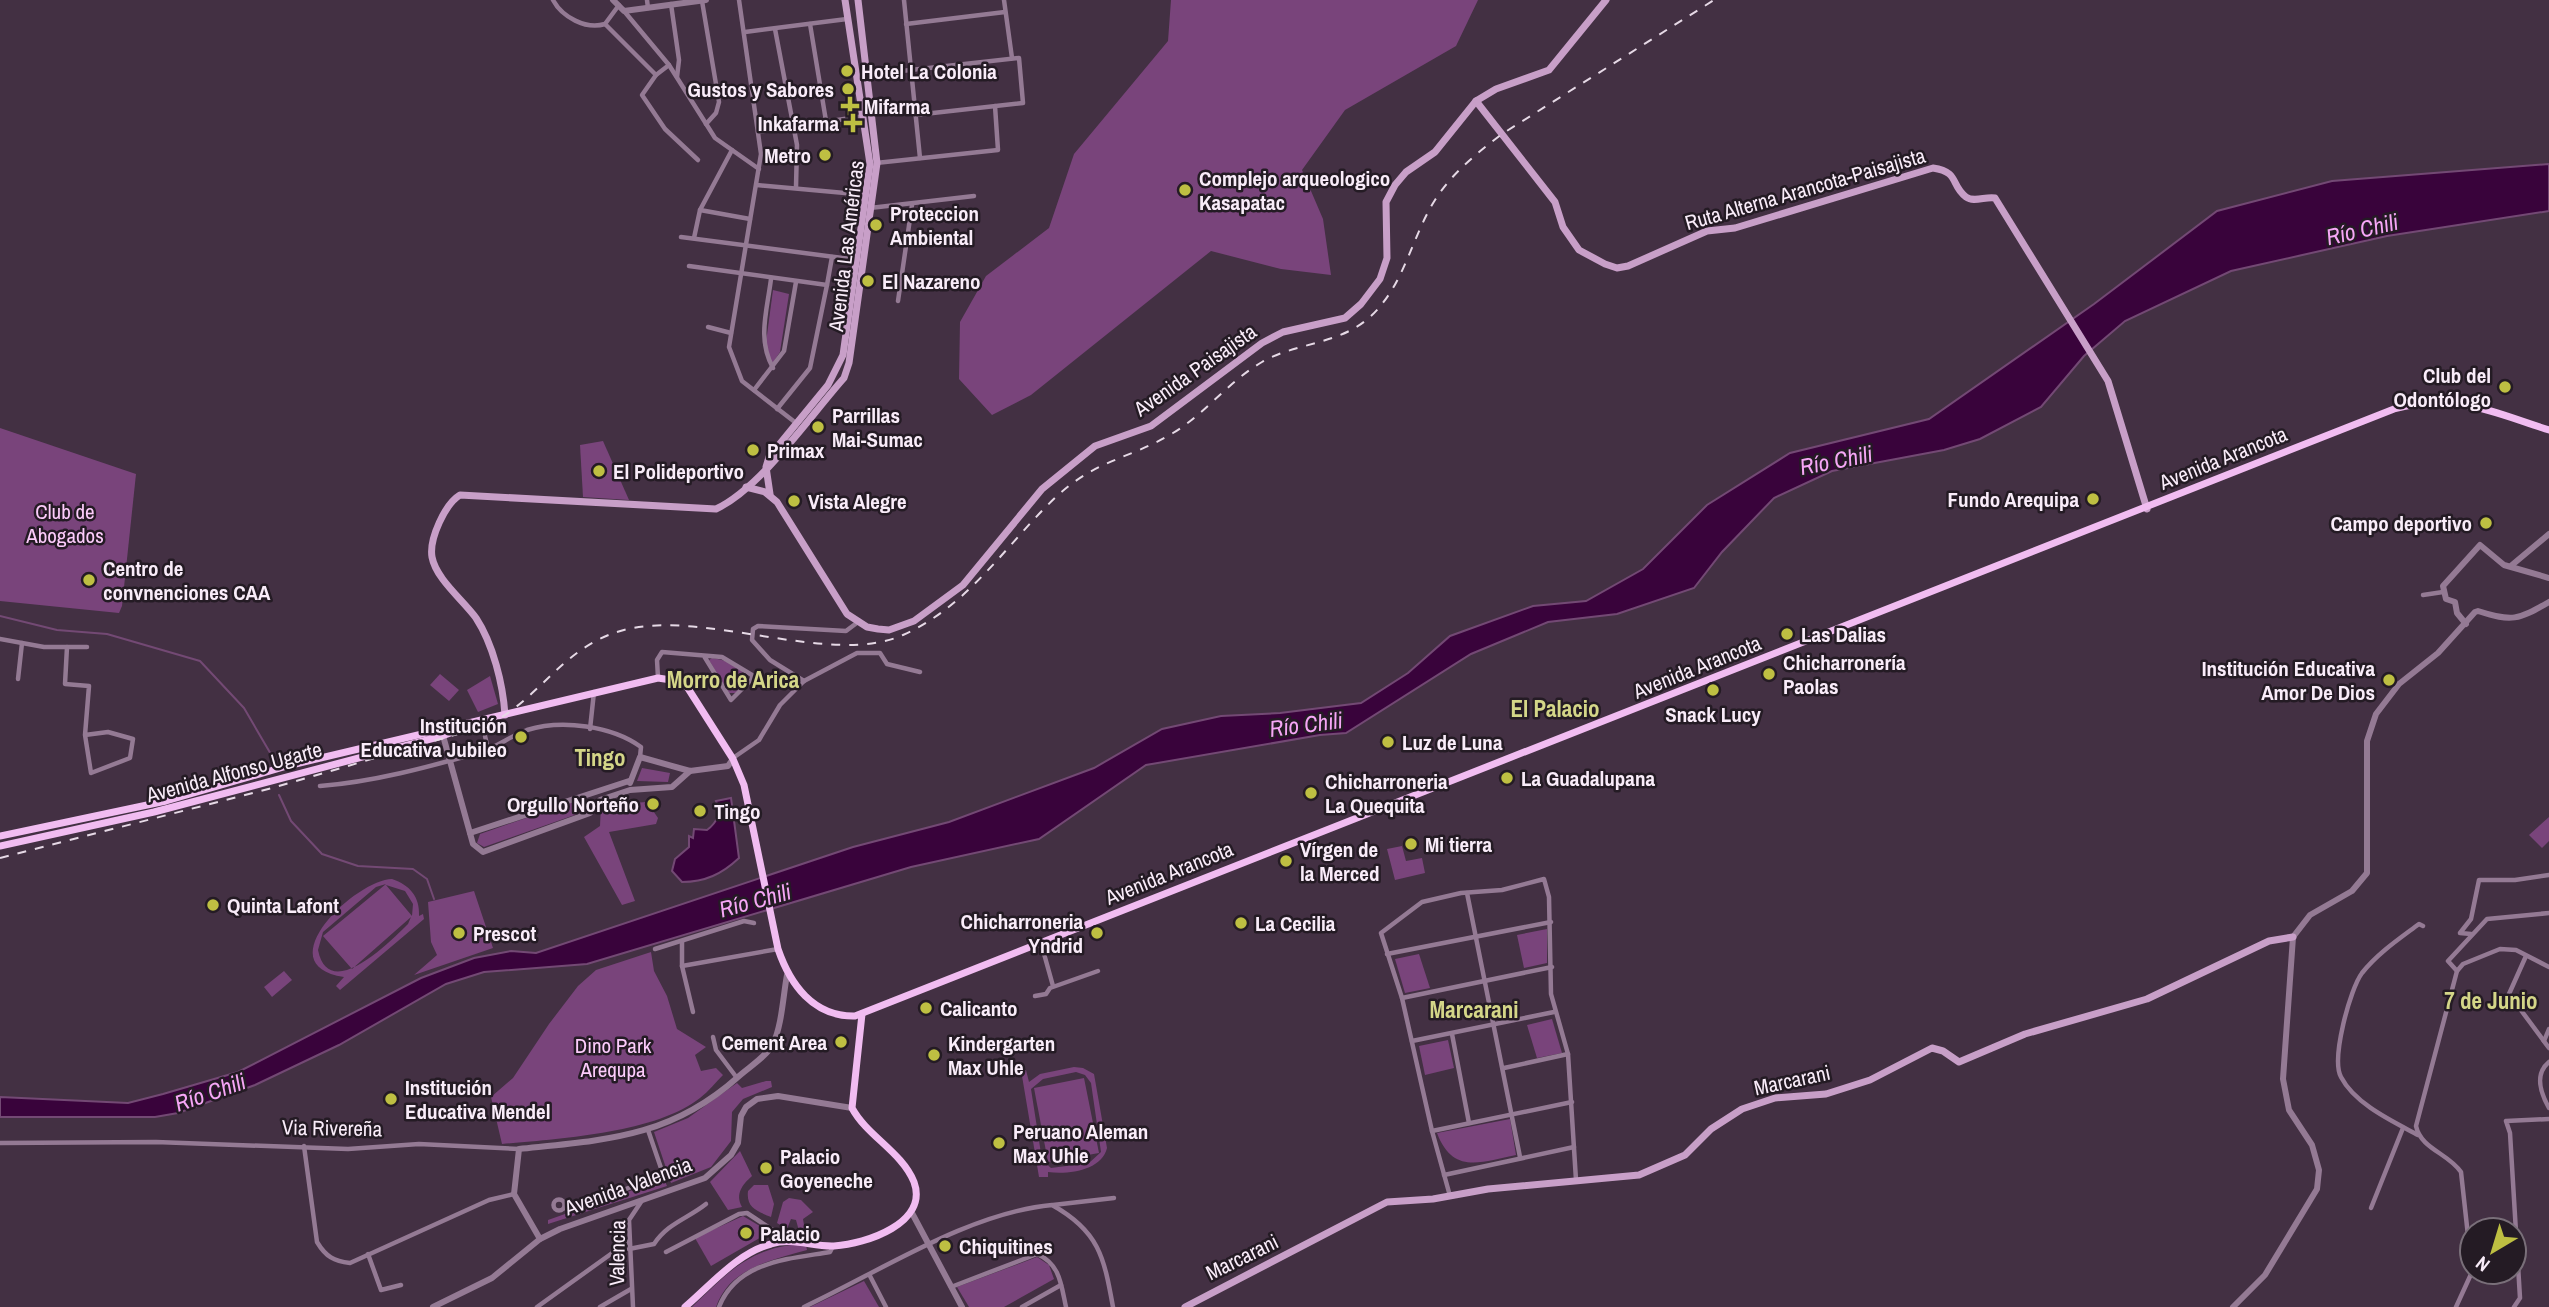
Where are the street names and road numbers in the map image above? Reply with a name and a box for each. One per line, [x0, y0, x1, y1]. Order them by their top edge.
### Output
street label: Ruta Alterna Arancota-Paisajista [1681, 141, 1929, 237]
street label: Avenida Las Américas [821, 159, 871, 334]
street label: Avenida Paisajista [1127, 317, 1262, 424]
street label: Avenida Arancota [2154, 419, 2292, 497]
street label: Avenida Arancota [1628, 628, 1766, 706]
street label: Avenida Alfonso Ugarte [142, 735, 325, 810]
street label: Avenida Arancota [1100, 834, 1238, 912]
street label: Marcarani [1751, 1058, 1833, 1102]
street label: Via Rivereña [282, 1113, 383, 1143]
street label: Avenida Valencia [559, 1149, 696, 1223]
street label: Valencia [602, 1219, 632, 1286]
street label: Marcarani [1201, 1227, 1283, 1287]

